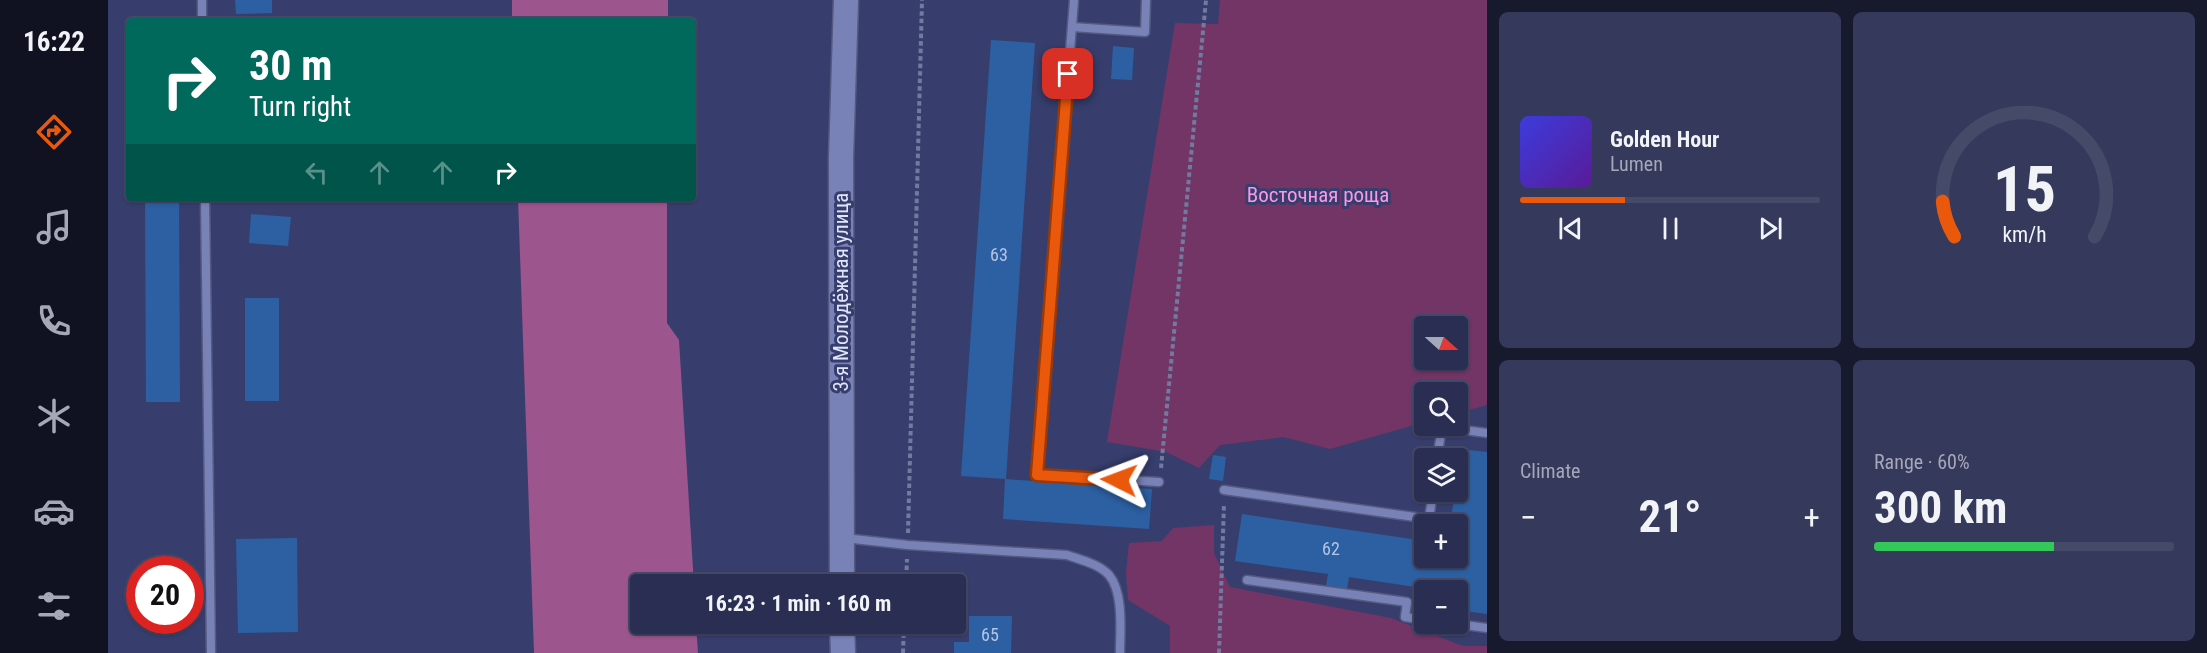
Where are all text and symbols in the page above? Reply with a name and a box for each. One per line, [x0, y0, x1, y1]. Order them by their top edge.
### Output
text: 16:22 [23, 26, 85, 58]
text: 30 m [249, 41, 332, 90]
icon: right [150, 42, 228, 120]
pin [1042, 48, 1093, 99]
icon: arrive [1051, 57, 1084, 90]
text: Turn right [249, 91, 351, 123]
icon: directions [33, 111, 75, 153]
text: Golden Hour [1610, 127, 1719, 152]
text: Lumen [1610, 152, 1663, 176]
text: 15 [1992, 153, 2056, 226]
icon: left [300, 156, 333, 189]
icon: ahead [363, 156, 396, 189]
icon: ahead [426, 156, 459, 189]
icon: right [489, 156, 522, 189]
park label: Восточная роща [1247, 183, 1389, 207]
street label: 3-я Молодёжная улица [829, 193, 853, 391]
icon: music [33, 206, 75, 248]
icon: previous [1554, 212, 1587, 245]
icon: pause [1654, 212, 1687, 245]
icon: next [1754, 212, 1787, 245]
text: km/h [2002, 223, 2046, 248]
house number: 63 [990, 244, 1008, 265]
icon: phone [33, 300, 75, 342]
north arrow [1414, 316, 1468, 370]
map controls [1414, 316, 1468, 634]
button: search [1414, 382, 1468, 436]
icon: climate [33, 395, 75, 437]
position arrow [1087, 448, 1151, 512]
button: layers [1414, 448, 1468, 502]
text: Range · 60% [1874, 450, 1970, 474]
text: Climate [1520, 459, 1580, 483]
text: 300 km [1874, 481, 2007, 534]
icon: car [33, 490, 75, 532]
text: 21° [1639, 490, 1702, 543]
text: − [1520, 498, 1537, 537]
text: + [1804, 498, 1820, 537]
button: + [1414, 514, 1468, 568]
house number: 62 [1322, 538, 1340, 559]
speed limit sign: 20 [126, 556, 204, 634]
button: − [1414, 580, 1468, 634]
icon: filters [33, 585, 75, 627]
text: 16:23 · 1 min · 160 m [705, 591, 891, 616]
house number: 65 [981, 624, 999, 645]

